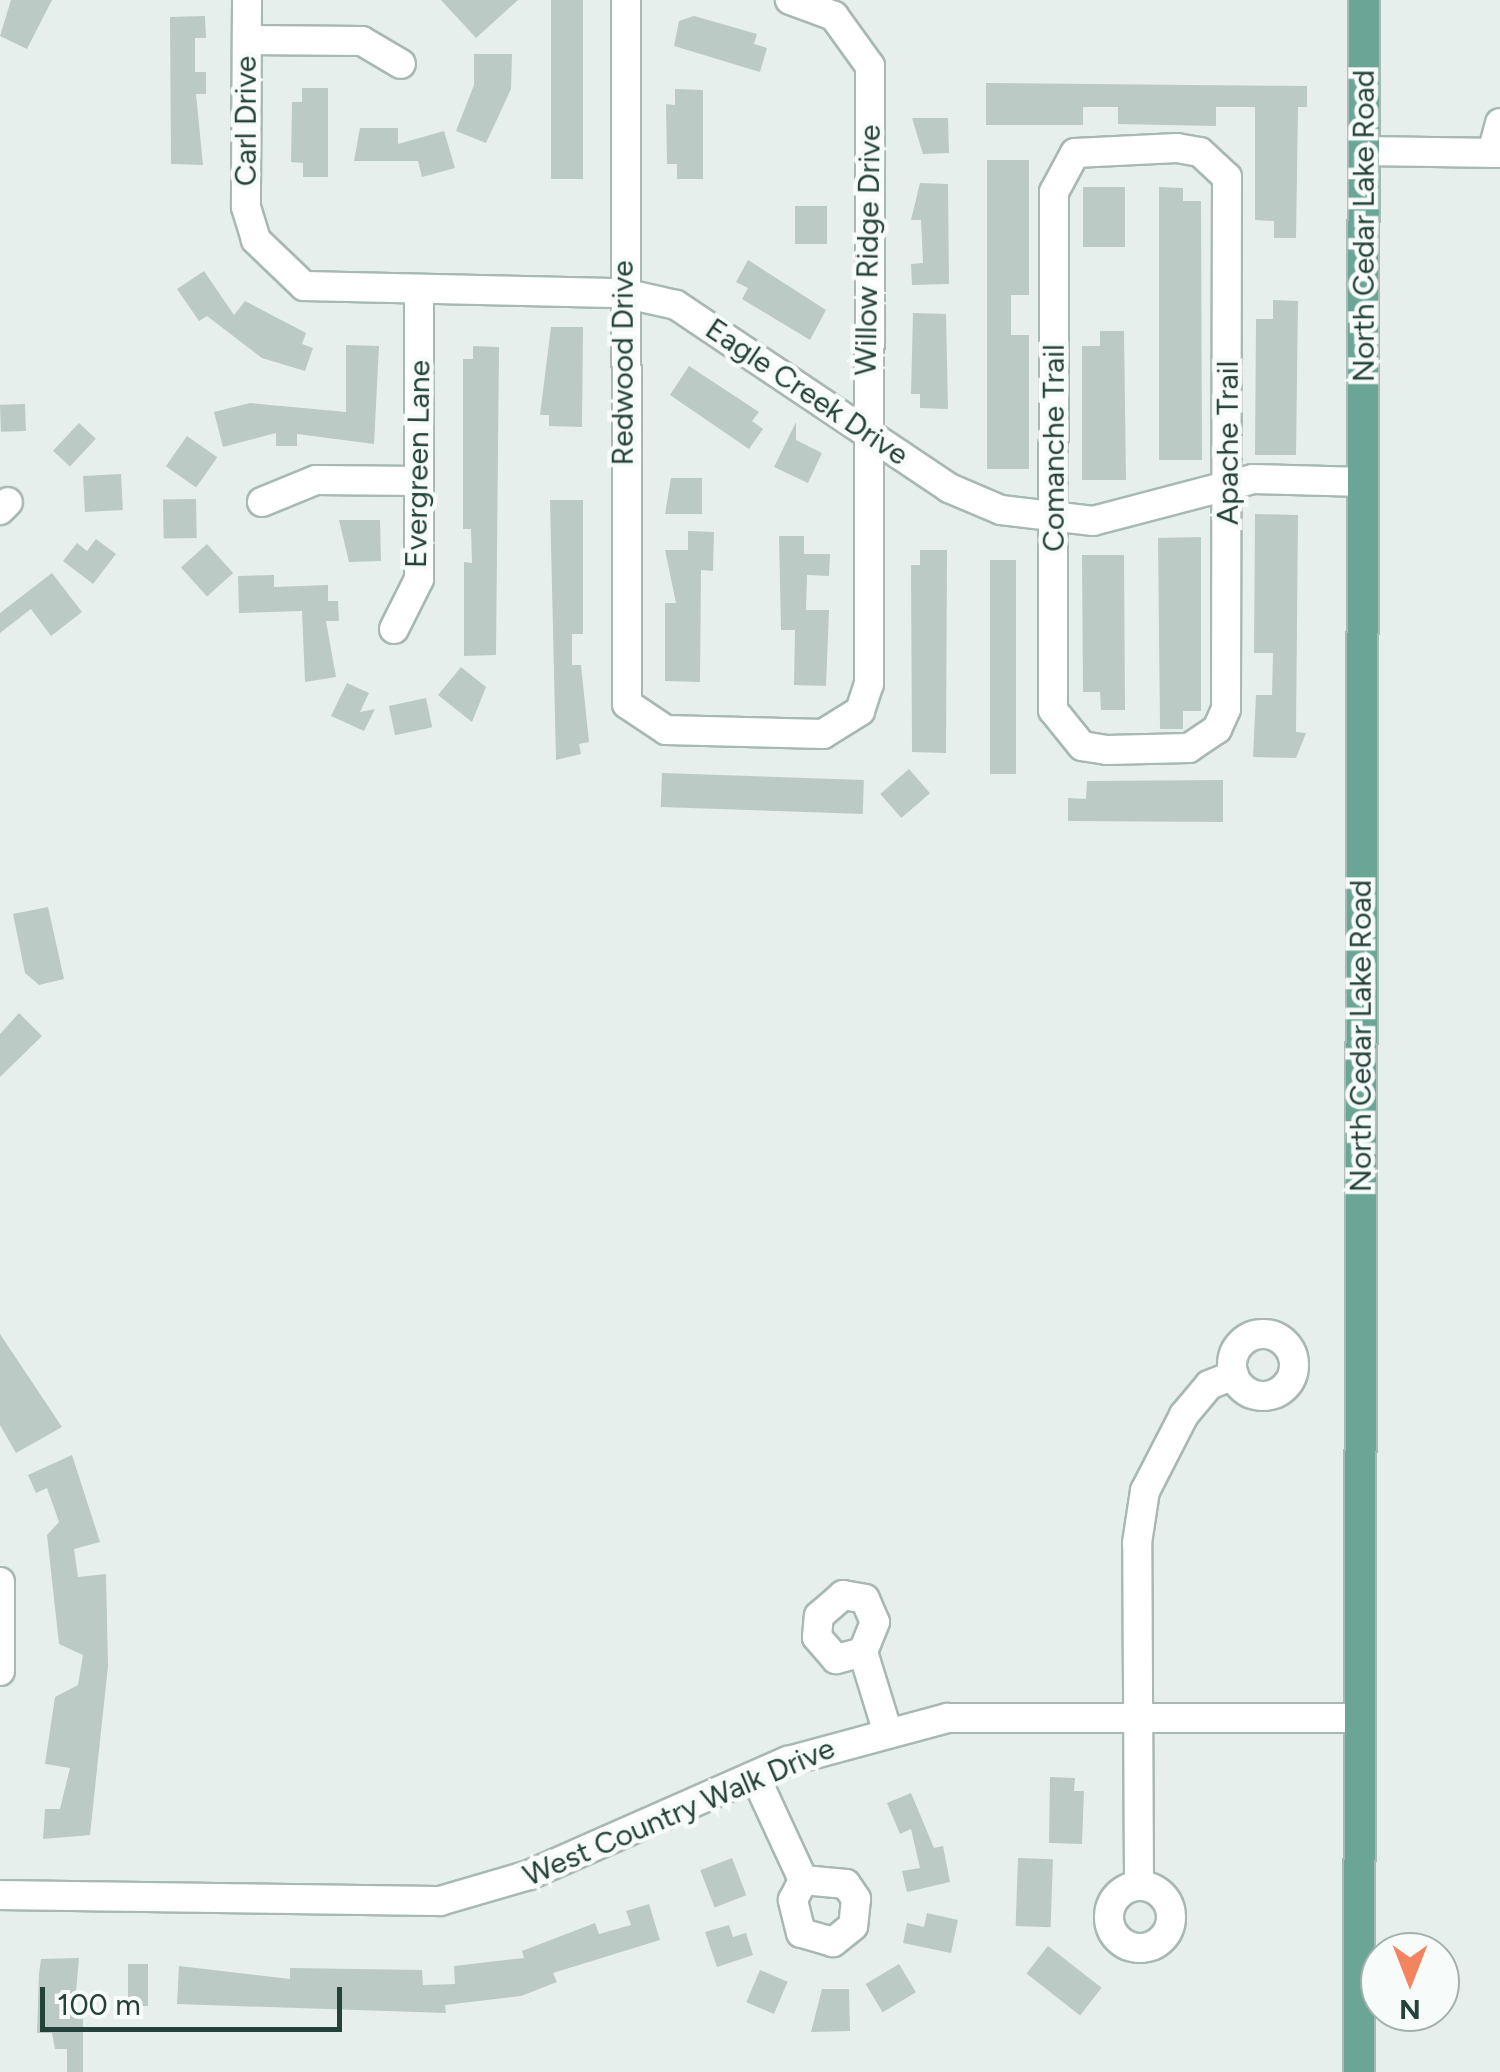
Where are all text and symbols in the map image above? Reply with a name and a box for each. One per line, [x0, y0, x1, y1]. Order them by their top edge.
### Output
street label: Carl Drive [228, 56, 264, 186]
street label: North Cedar Lake Road [1346, 70, 1382, 382]
street label: Willow Ridge Drive [848, 124, 888, 376]
street label: Redwood Drive [605, 260, 641, 466]
street label: Eagle Creek Drive [699, 311, 915, 473]
street label: Comanche Trail [1036, 344, 1072, 552]
street label: Evergreen Lane [398, 360, 438, 568]
street label: Apache Trail [1210, 361, 1246, 525]
street label: North Cedar Lake Road [1343, 880, 1379, 1192]
street label: West Country Walk Drive [518, 1730, 840, 1894]
north arrow [1360, 1932, 1460, 2032]
scale bar [45, 1967, 348, 2029]
text: 100 m [57, 1986, 141, 2023]
text: N [1399, 1993, 1421, 2027]

